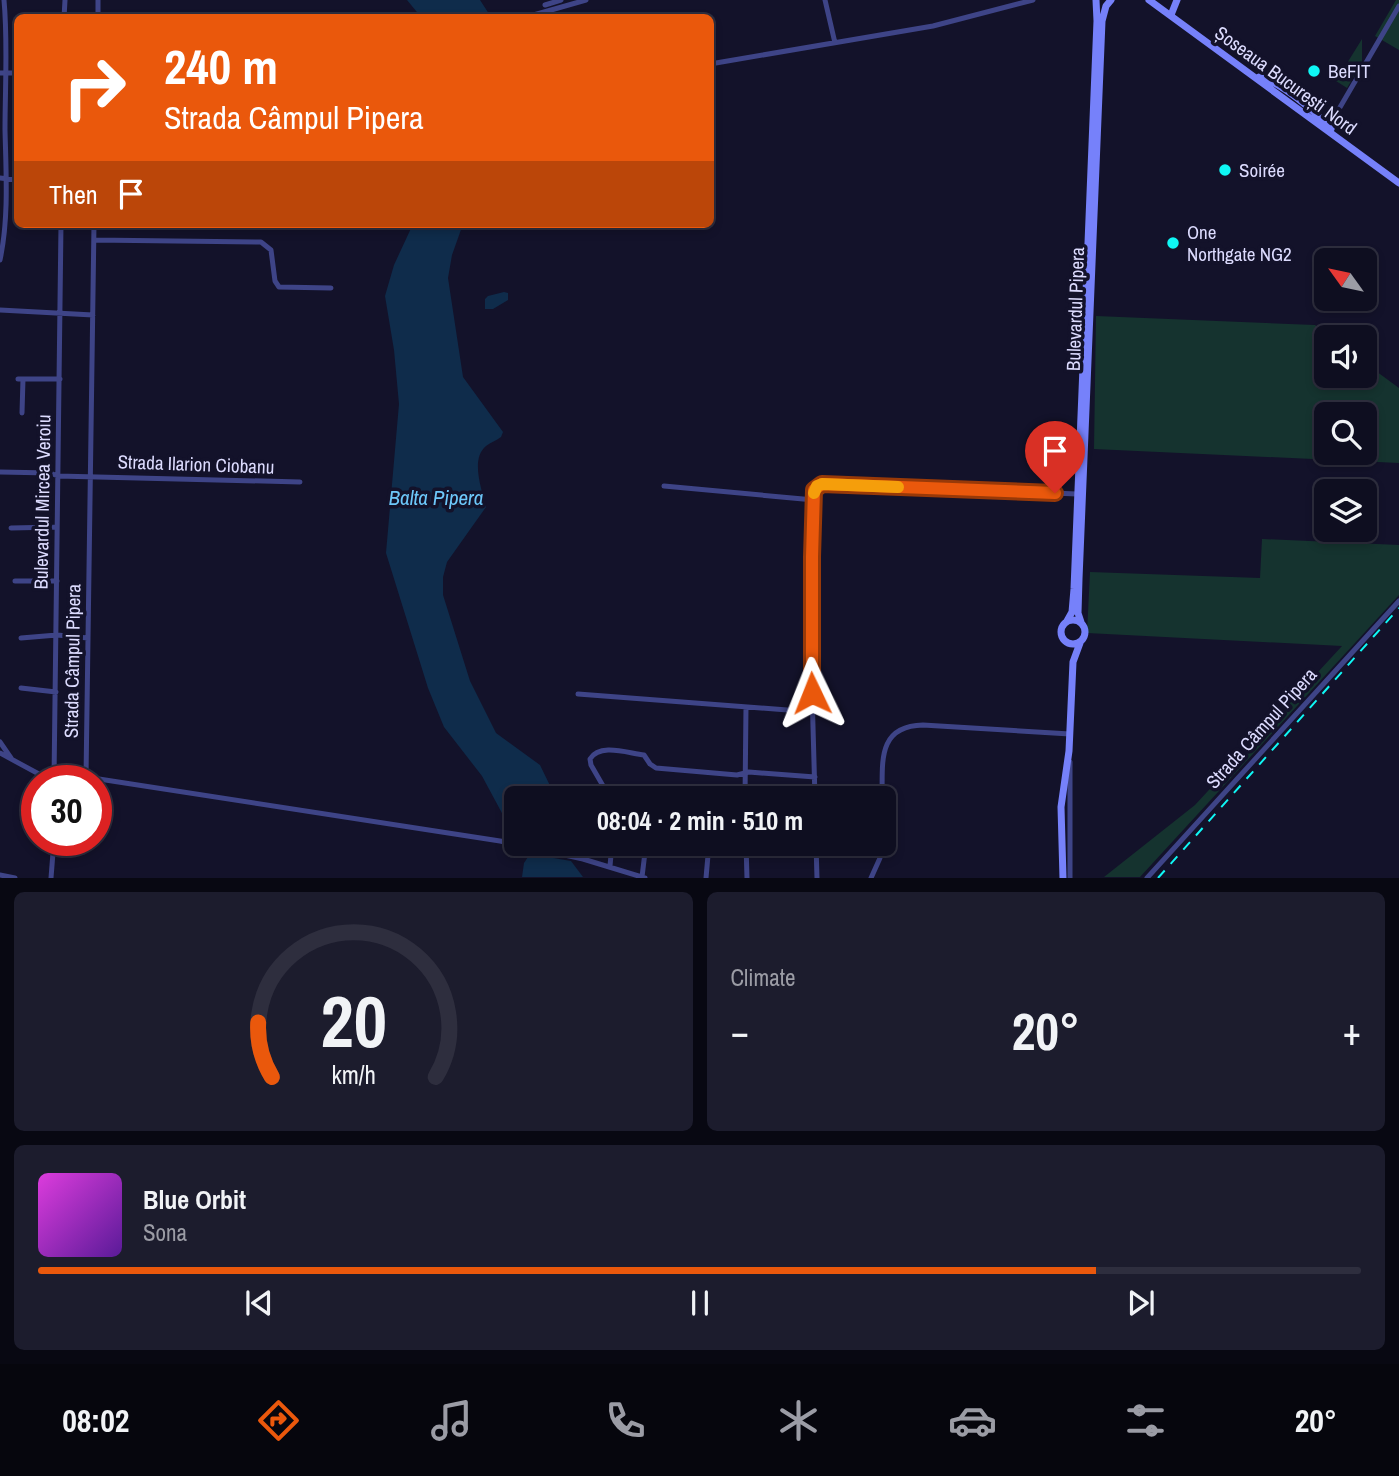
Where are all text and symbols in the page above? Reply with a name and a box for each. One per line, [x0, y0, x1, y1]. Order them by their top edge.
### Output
street label: Șoseaua București Nord [1210, 20, 1362, 140]
text: 240 m [164, 33, 278, 99]
icon: right [49, 42, 140, 133]
place label: BeFIT [1328, 58, 1371, 84]
marker: BeFIT [1306, 63, 1322, 79]
text: Strada Câmpul Pipera [164, 96, 424, 139]
place label: Soirée [1239, 157, 1285, 183]
marker: Soirée [1217, 162, 1233, 178]
icon: arrive [112, 175, 150, 213]
text: Then [49, 177, 98, 212]
place label: One Northgate NG2 [1187, 219, 1292, 267]
marker: One Northgate NG2 [1165, 235, 1181, 251]
street label: Bulevardul Pipera [1060, 246, 1090, 371]
north arrow [1314, 248, 1377, 312]
map controls [1314, 248, 1377, 542]
button: sound [1314, 325, 1377, 388]
button: search [1314, 402, 1377, 465]
street label: Bulevardul Mircea Veroiu [27, 414, 57, 590]
pin [1025, 421, 1085, 493]
icon: arrive [1036, 432, 1074, 470]
street label: Strada Ilarion Ciobanu [117, 448, 275, 480]
button: layers [1314, 479, 1377, 542]
water label: Balta Pipera [389, 483, 483, 512]
street label: Strada Câmpul Pipera [58, 583, 86, 738]
position arrow [775, 656, 849, 730]
street label: Strada Câmpul Pipera [1200, 662, 1322, 794]
speed limit sign: 30 [21, 765, 112, 856]
text: 08:04 · 2 min · 510 m [597, 803, 803, 838]
text: Climate [731, 962, 795, 993]
text: 20 [320, 973, 386, 1071]
text: 20° [1012, 996, 1080, 1066]
text: − [731, 1006, 749, 1057]
text: + [1343, 1006, 1361, 1057]
text: km/h [331, 1058, 375, 1092]
text: Blue Orbit [143, 1182, 246, 1217]
text: Sona [143, 1217, 187, 1248]
icon: previous [240, 1284, 278, 1322]
icon: pause [681, 1284, 719, 1322]
icon: next [1122, 1284, 1160, 1322]
icon: directions [254, 1396, 303, 1445]
icon: music [427, 1396, 476, 1445]
icon: phone [601, 1396, 650, 1445]
icon: climate [774, 1396, 823, 1445]
icon: car [948, 1396, 997, 1445]
icon: filters [1121, 1396, 1170, 1445]
text: 08:02 [62, 1399, 129, 1442]
text: 20° [1295, 1399, 1337, 1442]

